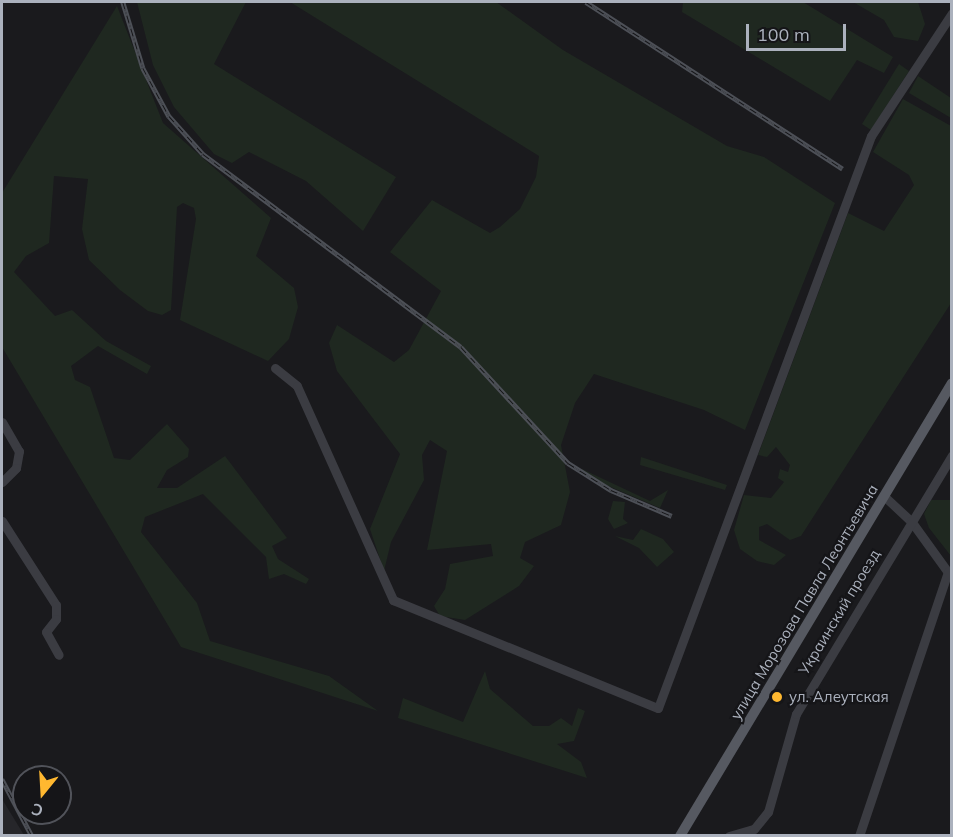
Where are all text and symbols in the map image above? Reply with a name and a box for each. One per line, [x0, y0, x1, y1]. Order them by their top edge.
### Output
scale bar [749, 12, 850, 50]
text: 100 m [757, 23, 810, 46]
street label: улица Морозова Павла Леонтьевича [726, 481, 882, 723]
street label: Украинский проезд [794, 546, 884, 678]
place label: ул. Алеутская [789, 688, 889, 706]
marker: ул. Алеутская [770, 690, 784, 704]
north arrow [12, 765, 72, 825]
text: С [29, 799, 45, 821]

